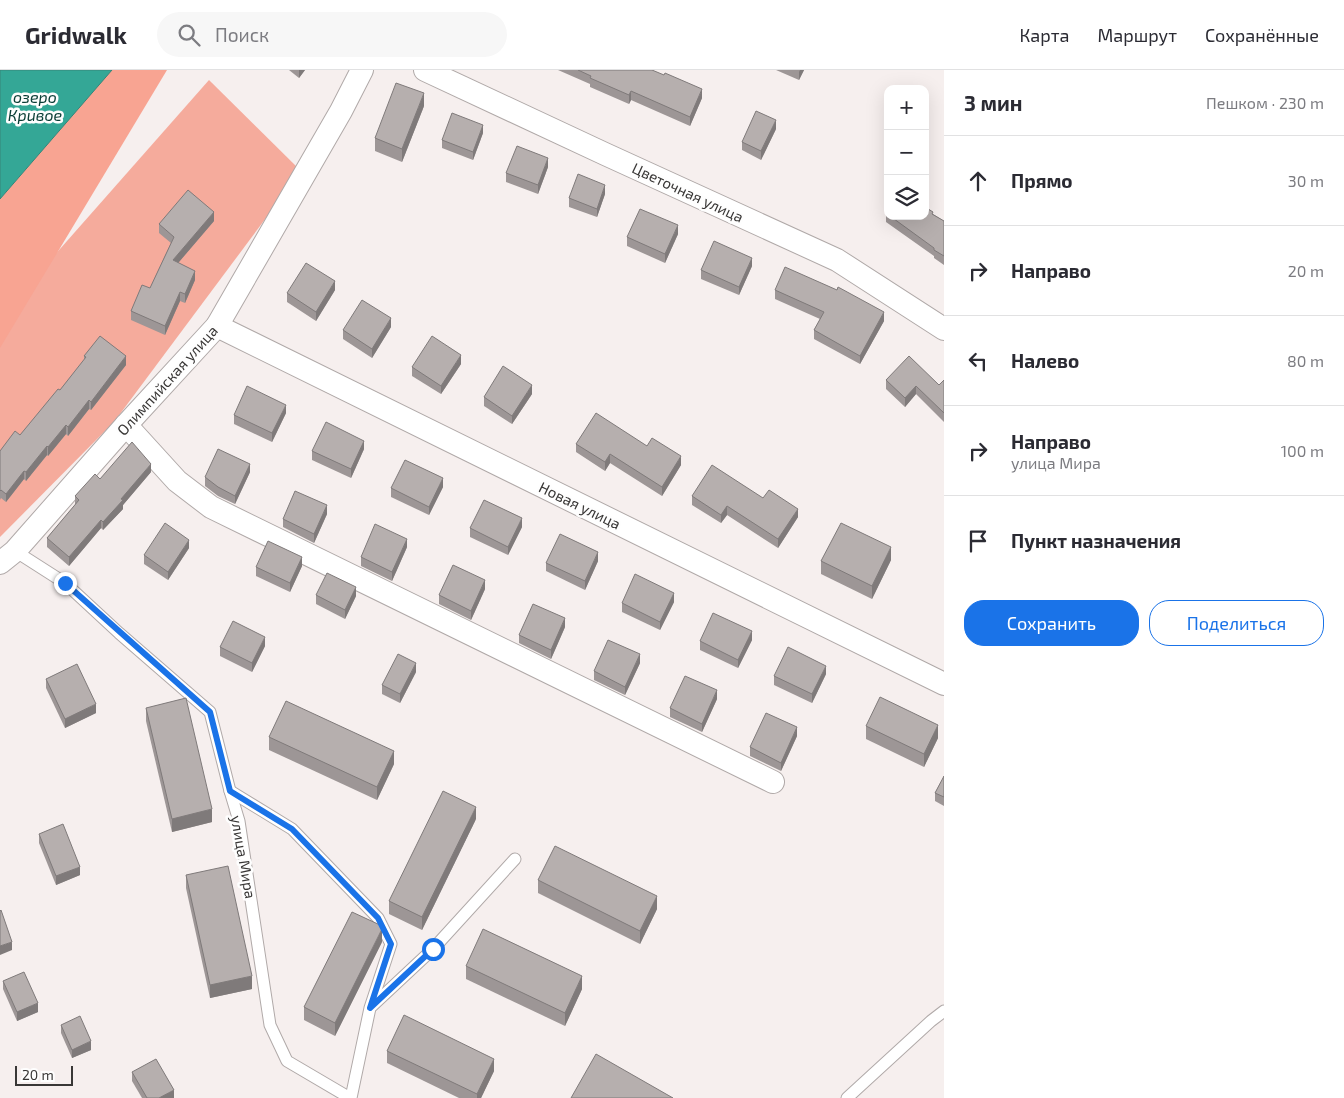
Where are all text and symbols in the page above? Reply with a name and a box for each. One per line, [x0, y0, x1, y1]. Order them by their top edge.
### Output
search box [157, 12, 507, 57]
text: Gridwalk [25, 20, 127, 49]
icon: search [175, 21, 203, 49]
text: Поиск [215, 23, 269, 46]
text: Карта [1019, 24, 1069, 46]
text: Маршрут [1097, 24, 1177, 46]
text: Сохранённые [1205, 24, 1319, 46]
map controls [884, 85, 929, 220]
button: + [884, 85, 929, 130]
water label: озеро Кривое [8, 87, 63, 124]
text: 3 мин [964, 90, 1022, 115]
text: Пешком · 230 m [1206, 93, 1324, 112]
button: − [884, 130, 929, 175]
street label: Цветочная улица [629, 158, 746, 227]
icon: ahead [964, 167, 992, 195]
text: Прямо [1011, 169, 1073, 192]
text: 30 m [1288, 171, 1324, 190]
button: layers [884, 175, 929, 220]
icon: right [964, 257, 992, 285]
text: Направо [1011, 259, 1091, 282]
text: 20 m [1288, 261, 1324, 280]
street label: Олимпийская улица [113, 321, 222, 439]
icon: left [964, 347, 992, 375]
text: Налево [1011, 349, 1079, 372]
text: 80 m [1287, 351, 1324, 370]
text: Направо [1011, 430, 1091, 453]
icon: right [964, 437, 992, 465]
text: 100 m [1281, 441, 1324, 460]
text: улица Мира [1011, 453, 1101, 472]
street label: Новая улица [536, 477, 624, 533]
icon: arrive [964, 527, 992, 555]
text: Пункт назначения [1011, 529, 1181, 552]
route end [54, 572, 77, 595]
button: Сохранить [964, 600, 1139, 646]
button: Поделиться [1149, 600, 1324, 646]
street label: улица Мира [227, 814, 260, 900]
route start [422, 938, 445, 961]
scale bar [15, 1063, 72, 1086]
text: 20 m [22, 1066, 54, 1083]

